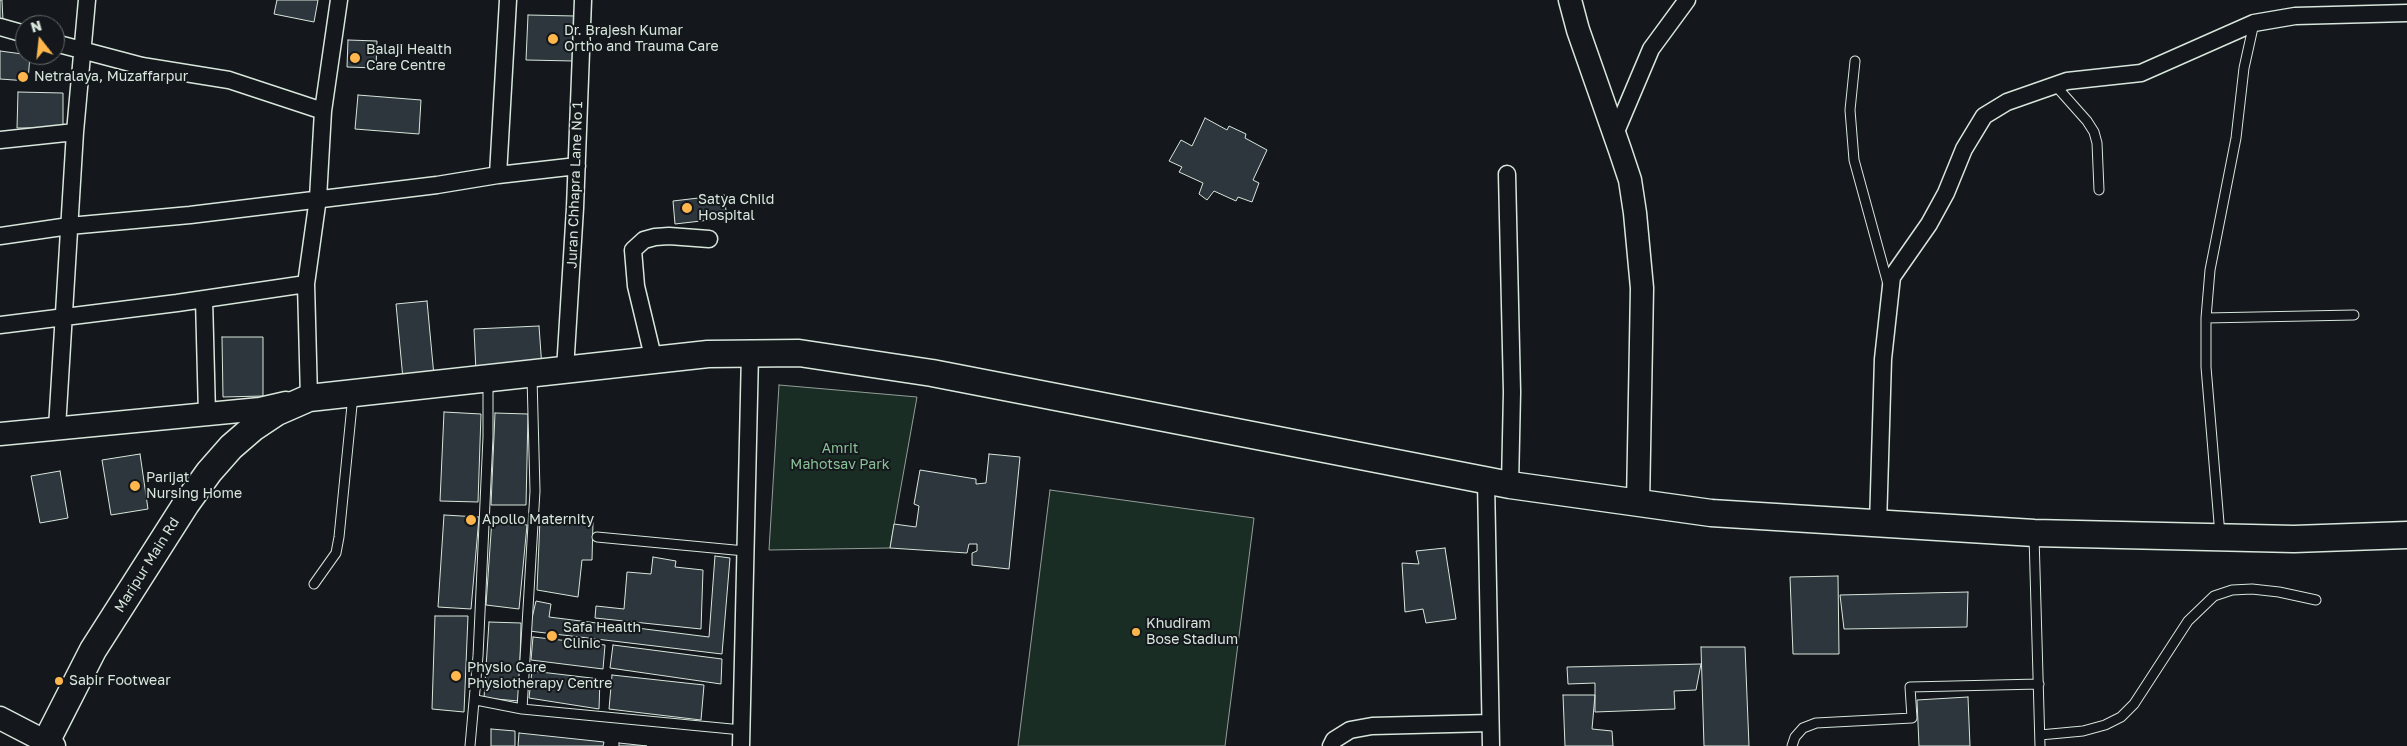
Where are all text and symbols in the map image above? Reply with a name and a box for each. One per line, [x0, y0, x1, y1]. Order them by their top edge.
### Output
north arrow [15, 15, 65, 65]
text: N [29, 16, 43, 36]
place label: Dr. Brajesh Kumar Ortho and Trauma Care [564, 23, 719, 56]
marker: Dr. Brajesh Kumar Ortho and Trauma Care [546, 32, 560, 46]
place label: Balaji Health Care Centre [366, 42, 452, 74]
marker: Balaji Health Care Centre [348, 51, 362, 65]
place label: Netralaya, Muzaffarpur [34, 69, 188, 85]
marker: Netralaya, Muzaffarpur [16, 70, 30, 84]
street label: Juran Chhapra Lane No 1 [564, 101, 586, 269]
place label: Satya Child Hospital [698, 192, 774, 224]
marker: Satya Child Hospital [680, 201, 694, 215]
park label: Amrit Mahotsav Park [790, 441, 890, 474]
place label: Parijat Nursing Home [146, 470, 242, 502]
marker: Parijat Nursing Home [128, 479, 142, 493]
place label: Apollo Maternity [482, 512, 594, 528]
marker: Apollo Maternity [464, 513, 478, 527]
street label: Maripur Main Rd [111, 514, 183, 616]
place label: Khudiram Bose Stadium [1146, 616, 1238, 648]
place label: Safa Health Clinic [563, 620, 641, 652]
marker: Khudiram Bose Stadium [1130, 626, 1142, 638]
marker: Safa Health Clinic [545, 629, 559, 643]
place label: Physio Care Physiotherapy Centre [467, 660, 612, 692]
marker: Physio Care Physiotherapy Centre [449, 669, 463, 683]
place label: Sabir Footwear [69, 673, 171, 689]
marker: Sabir Footwear [53, 675, 65, 687]

